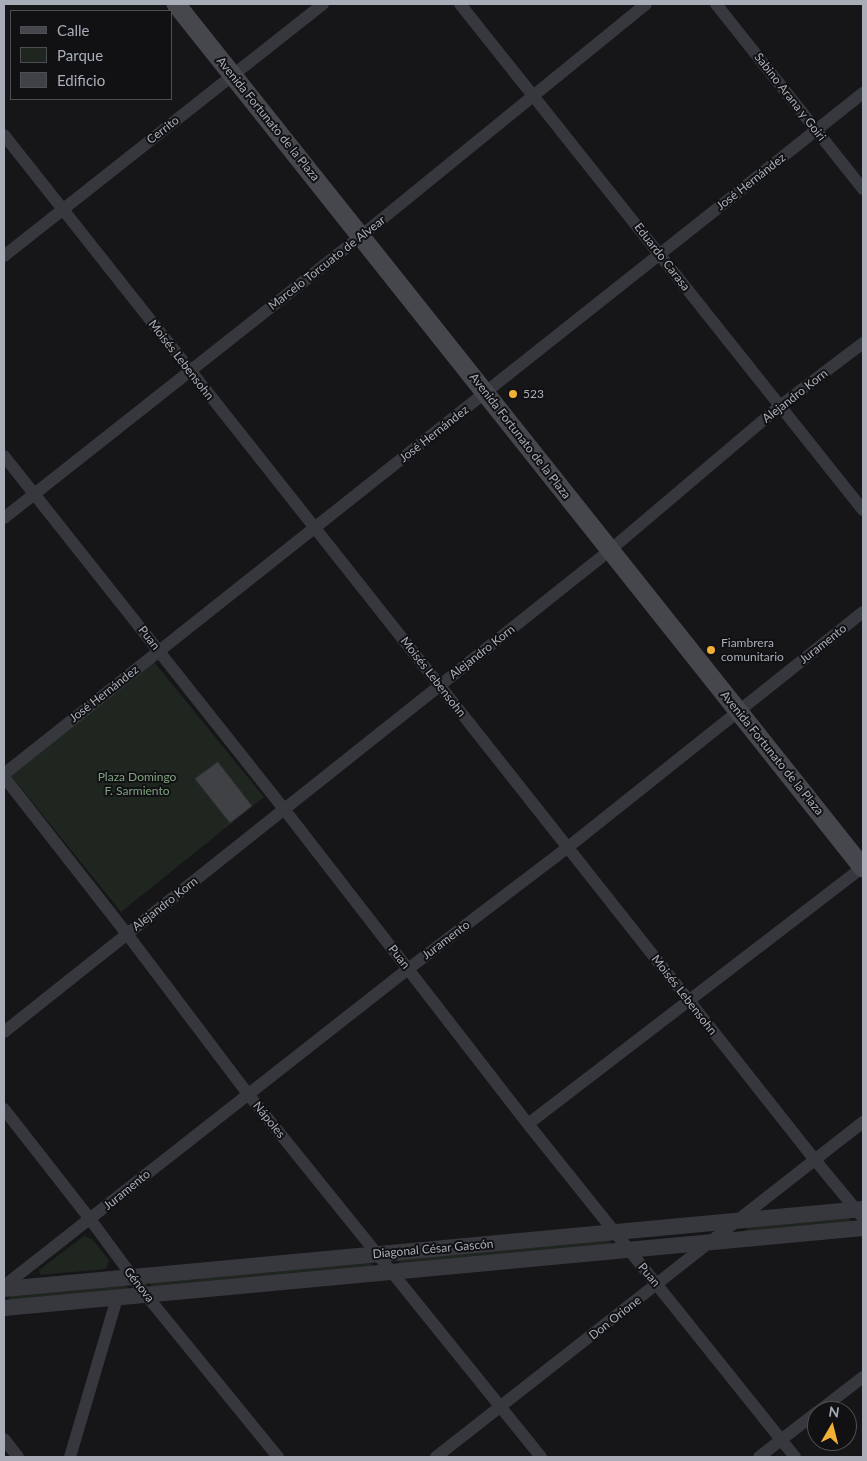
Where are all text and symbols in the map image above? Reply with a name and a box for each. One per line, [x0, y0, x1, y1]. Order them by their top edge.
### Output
legend [10, 10, 172, 100]
text: Calle [57, 21, 89, 39]
text: Parque [57, 46, 103, 64]
street label: Sabino Arana y Goiri [751, 50, 829, 144]
street label: Avenida Fortunato de la Plaza [213, 54, 323, 184]
text: Edificio [57, 71, 105, 89]
street label: Cerrito [144, 113, 182, 147]
street label: José Hernández [714, 151, 788, 213]
street label: Marcelo Torcuato de Alvear [266, 213, 388, 313]
street label: Eduardo Carasa [631, 220, 693, 294]
street label: Moisés Lebensohn [145, 317, 217, 403]
street label: Alejandro Korn [759, 366, 831, 426]
street label: Avenida Fortunato de la Plaza [466, 370, 574, 502]
place label: 523 [523, 387, 544, 401]
marker: 523 [507, 388, 519, 400]
street label: José Hernández [397, 403, 471, 465]
street label: Juramento [797, 621, 849, 667]
street label: Alejandro Korn [446, 622, 518, 682]
street label: Puan [135, 623, 163, 653]
street label: Moisés Lebensohn [397, 634, 469, 720]
place label: Fiambrera comunitario [721, 636, 784, 664]
marker: Fiambrera comunitario [705, 644, 717, 656]
street label: José Hernández [67, 663, 141, 725]
street label: Avenida Fortunato de la Plaza [717, 688, 827, 818]
park label: Plaza Domingo F. Sarmiento [98, 770, 176, 798]
street label: Alejandro Korn [129, 874, 201, 934]
street label: Juramento [419, 917, 473, 963]
street label: Puan [385, 942, 413, 972]
street label: Moisés Lebensohn [648, 952, 720, 1038]
street label: Nápoles [250, 1099, 288, 1141]
street label: Juramento [101, 1167, 153, 1213]
street label: Diagonal César Gascón [372, 1237, 494, 1261]
street label: Puan [635, 1260, 663, 1290]
street label: Génova [121, 1265, 157, 1305]
street label: Don Orione [586, 1293, 644, 1343]
north arrow [807, 1401, 857, 1451]
text: N [827, 1402, 841, 1421]

